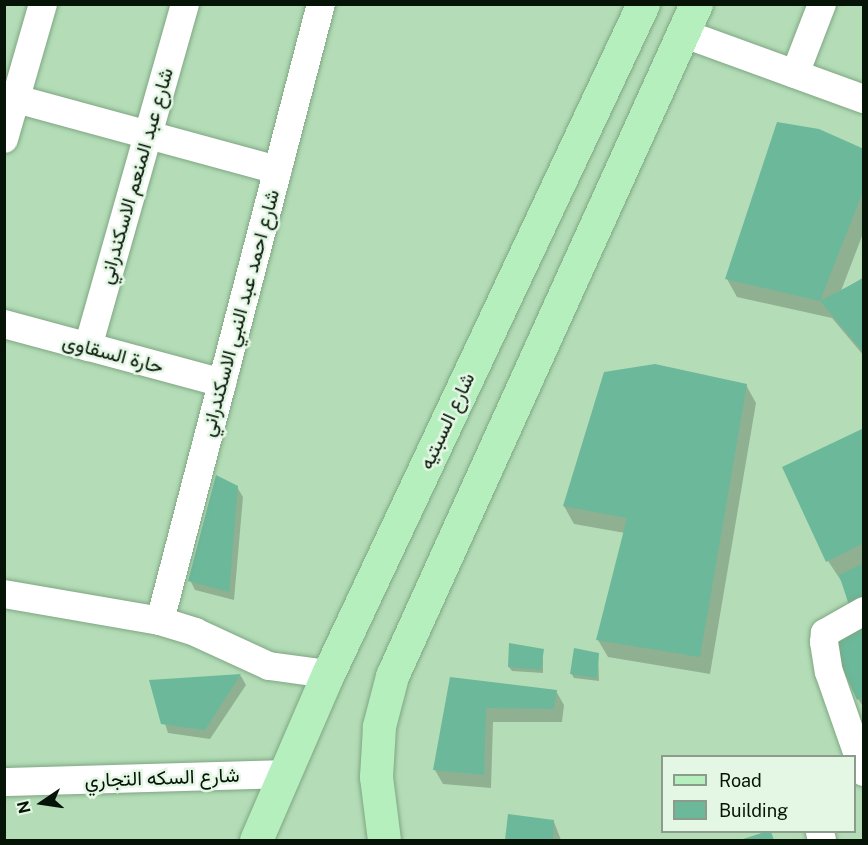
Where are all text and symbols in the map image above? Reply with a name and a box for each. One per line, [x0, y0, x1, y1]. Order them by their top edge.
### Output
street label: شارع عبد المنعم الاسكندراني [94, 65, 178, 287]
street label: شارع احمد عبد النبي الاسكندراني [195, 187, 285, 439]
street label: حارة السقاوى [60, 329, 166, 379]
street label: شارع السبتيه [414, 369, 480, 473]
legend [661, 755, 856, 833]
street label: شارع السكه التجاري [84, 763, 240, 793]
text: Road [719, 770, 762, 791]
north arrow [12, 773, 72, 833]
text: N [13, 799, 35, 815]
text: Building [719, 800, 788, 821]

